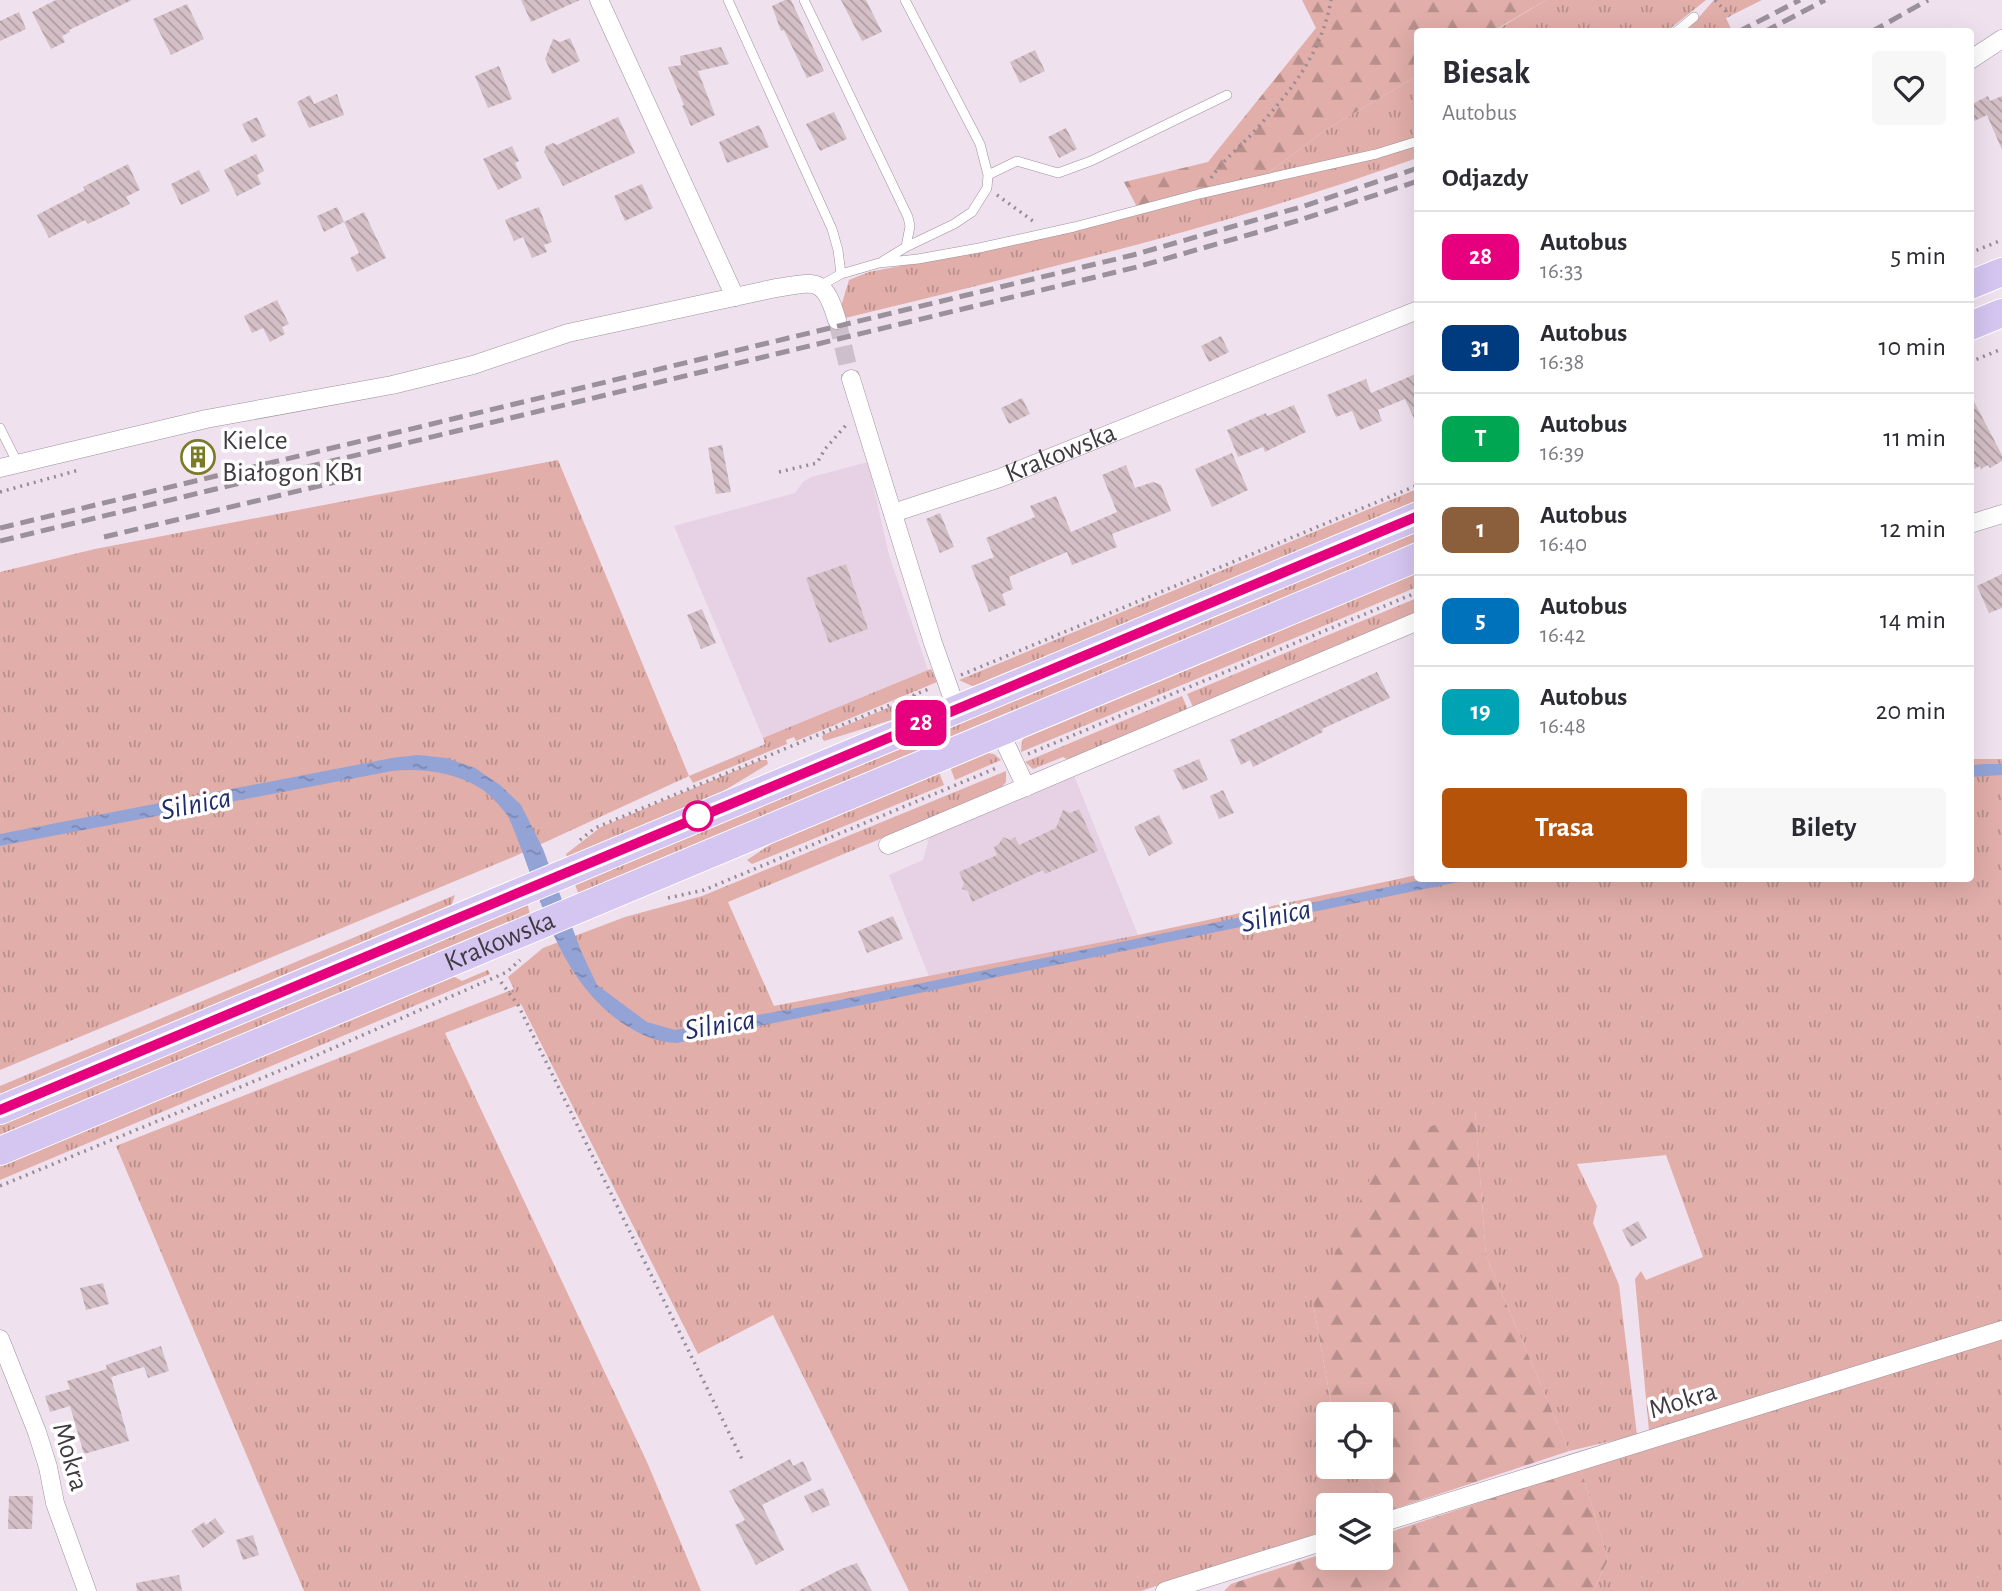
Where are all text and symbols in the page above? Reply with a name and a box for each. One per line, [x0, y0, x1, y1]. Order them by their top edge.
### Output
button: heart [1872, 51, 1946, 125]
text: Biesak [1442, 57, 1530, 90]
text: Autobus [1442, 102, 1517, 125]
text: Odjazdy [1442, 165, 1528, 191]
text: Autobus [1540, 229, 1627, 255]
text: 5 min [1890, 243, 1946, 269]
text: 28 [1469, 245, 1492, 269]
text: 16:33 [1540, 260, 1583, 283]
text: Autobus [1540, 320, 1627, 346]
text: 10 min [1879, 334, 1946, 360]
text: 31 [1471, 336, 1490, 360]
text: 16:38 [1540, 351, 1584, 374]
text: Autobus [1540, 411, 1627, 437]
street label: Krakowska [1001, 419, 1120, 488]
text: 11 min [1883, 425, 1946, 451]
place label: Kielce Białogon KB1 [222, 427, 364, 487]
text: T [1474, 427, 1487, 451]
building icon: Kielce Białogon KB1 [179, 438, 217, 476]
text: 16:39 [1540, 442, 1584, 465]
text: Autobus [1540, 502, 1627, 528]
text: 12 min [1880, 516, 1946, 542]
text: 1 [1476, 518, 1485, 542]
text: 16:40 [1540, 533, 1587, 556]
text: Autobus [1540, 593, 1627, 619]
text: 14 min [1880, 607, 1946, 633]
text: 5 [1475, 609, 1486, 633]
text: 16:42 [1540, 624, 1586, 647]
text: Autobus [1540, 684, 1627, 710]
text: 20 min [1876, 698, 1946, 724]
line badge: 28 [890, 700, 953, 746]
text: 19 [1470, 700, 1491, 724]
text: 28 [909, 711, 933, 735]
text: 16:48 [1540, 715, 1586, 738]
water label: Silnica [158, 782, 234, 826]
button: Trasa [1442, 788, 1687, 868]
button: Bilety [1701, 788, 1946, 868]
unlabelled marker [683, 801, 713, 831]
water label: Silnica [1238, 894, 1314, 938]
street label: Krakowska [441, 906, 559, 977]
water label: Silnica [682, 1005, 758, 1045]
street label: Mokra [1646, 1377, 1721, 1425]
map controls [1316, 1402, 1393, 1570]
button: locate [1316, 1402, 1393, 1479]
street label: Mokra [47, 1420, 93, 1494]
button: layers [1316, 1493, 1393, 1570]

